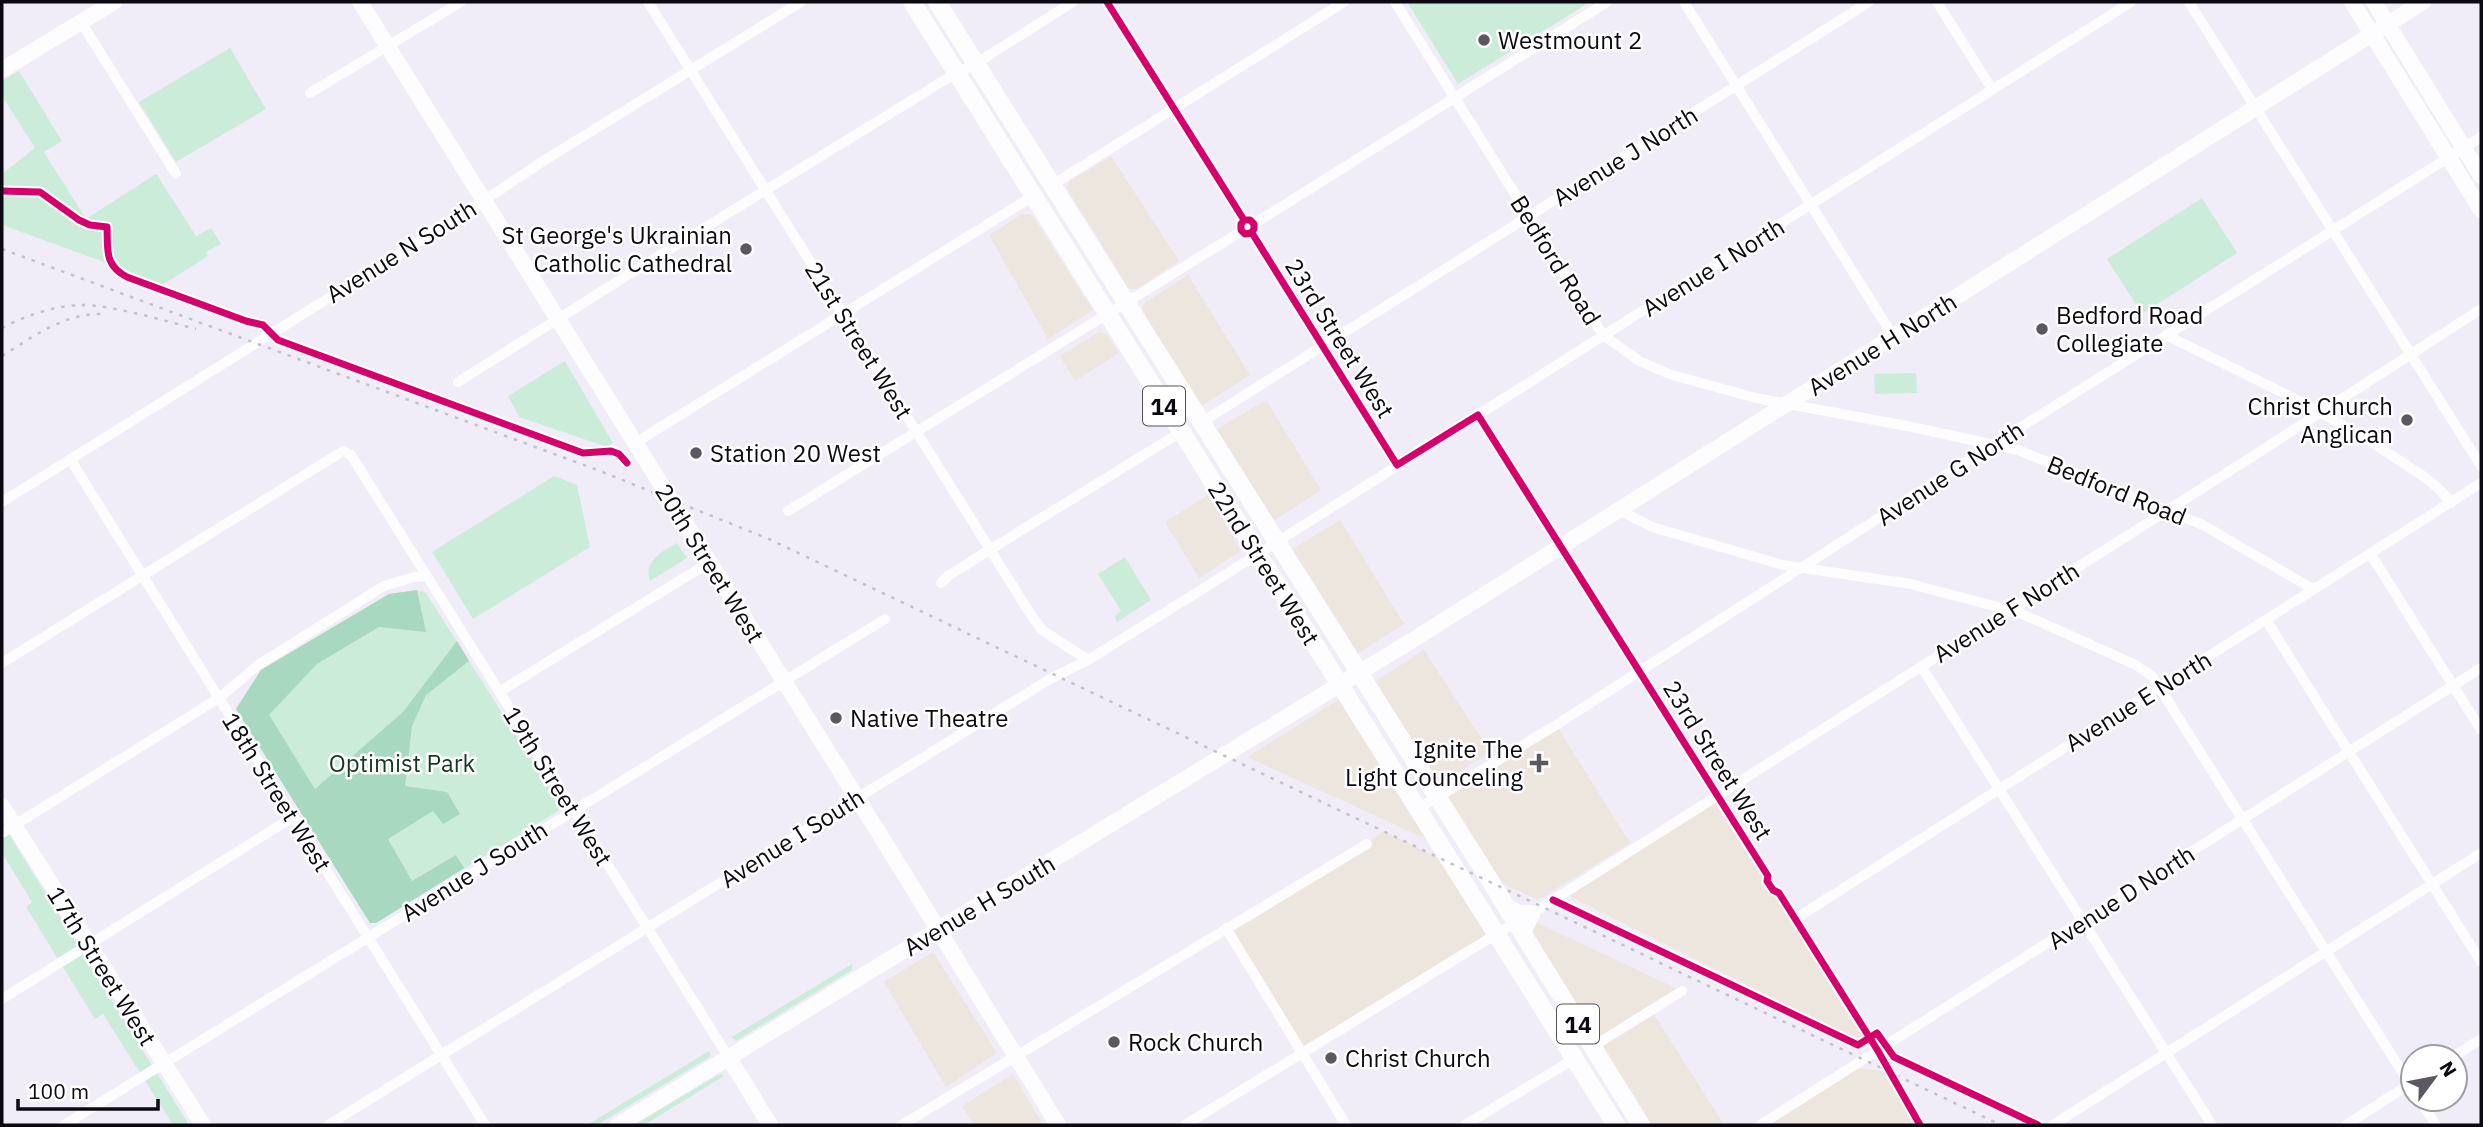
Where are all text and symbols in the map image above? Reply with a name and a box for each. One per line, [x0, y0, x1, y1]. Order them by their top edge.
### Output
place label: Westmount 2 [1498, 24, 1642, 56]
marker: Westmount 2 [1476, 32, 1492, 48]
street label: Avenue J North [1547, 99, 1703, 213]
street label: Bedford Road [1503, 189, 1609, 331]
street label: Avenue N South [320, 192, 482, 310]
street label: Avenue I North [1636, 210, 1790, 324]
place label: St George's Ukrainian Catholic Cathedral [502, 219, 732, 279]
marker: St George's Ukrainian Catholic Cathedral [738, 241, 754, 257]
street label: 23rd Street West [1278, 252, 1402, 424]
street label: 21st Street West [798, 255, 920, 425]
street label: Avenue H North [1802, 285, 1962, 403]
place label: Bedford Road Collegiate [2056, 299, 2203, 359]
marker: Bedford Road Collegiate [2034, 321, 2050, 337]
road number: 14 [1143, 386, 1185, 426]
place label: Christ Church Anglican [2247, 390, 2393, 450]
marker: Christ Church Anglican [2399, 412, 2415, 428]
street label: Avenue G North [1870, 413, 2030, 533]
place label: Station 20 West [710, 437, 881, 469]
marker: Station 20 West [688, 445, 704, 461]
street label: Bedford Road [2043, 448, 2191, 532]
street label: 22nd Street West [1201, 475, 1327, 651]
street label: 20th Street West [648, 477, 772, 649]
street label: Avenue F North [1927, 554, 2085, 670]
street label: Avenue E North [2059, 643, 2217, 759]
street label: 23rd Street West [1656, 674, 1780, 846]
street label: 19th Street West [496, 700, 620, 872]
place label: Native Theatre [850, 702, 1008, 734]
street label: 18th Street West [215, 706, 339, 878]
marker: Native Theatre [828, 710, 844, 726]
place label: Ignite The Light Counceling [1345, 733, 1523, 793]
park label: Optimist Park [329, 747, 476, 779]
marker: Ignite The Light Counceling [1529, 753, 1549, 773]
street label: Avenue I South [714, 781, 870, 895]
street label: Avenue J South [395, 813, 553, 929]
street label: Avenue D North [2041, 838, 2201, 956]
street label: Avenue H South [897, 847, 1061, 963]
street label: 17th Street West [40, 880, 164, 1052]
road number: 14 [1557, 1004, 1599, 1044]
place label: Rock Church [1128, 1026, 1263, 1058]
marker: Rock Church [1106, 1034, 1122, 1050]
place label: Christ Church [1345, 1042, 1491, 1074]
north arrow [2399, 1043, 2469, 1113]
marker: Christ Church [1323, 1050, 1339, 1066]
text: N [2435, 1057, 2462, 1081]
scale bar [18, 1068, 158, 1112]
text: 100 m [28, 1077, 89, 1105]

